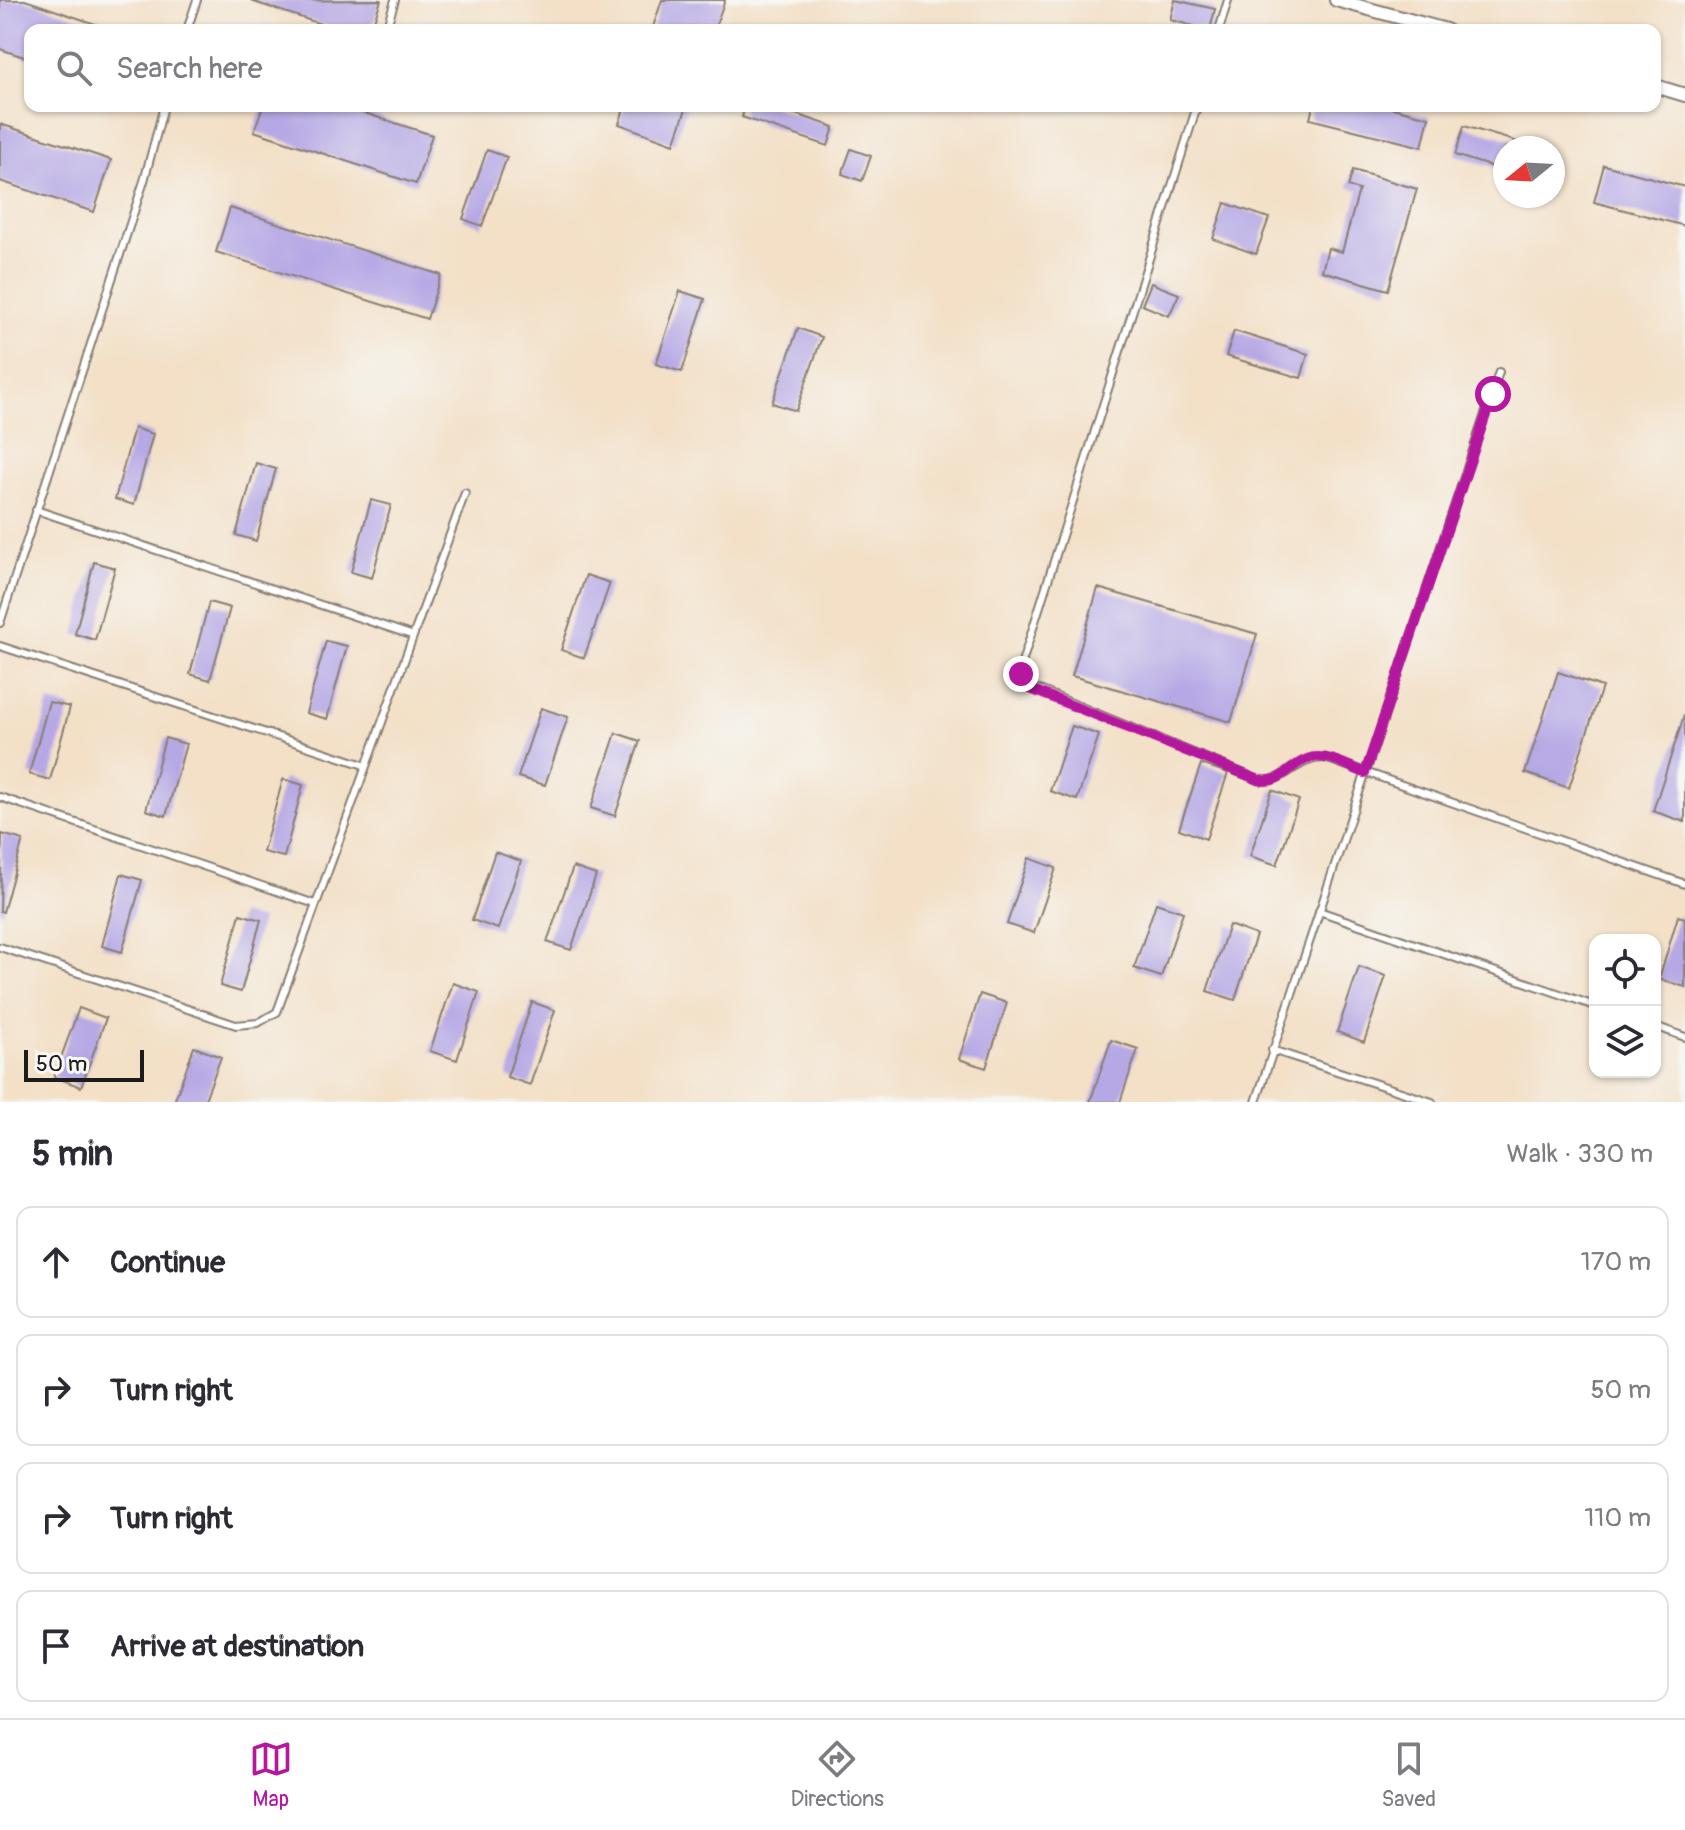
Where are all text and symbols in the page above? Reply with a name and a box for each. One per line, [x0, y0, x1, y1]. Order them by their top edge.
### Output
search box [24, 24, 1661, 112]
icon: search [52, 46, 96, 90]
text: Search here [116, 50, 263, 87]
north arrow [1493, 136, 1565, 208]
route start [1475, 376, 1511, 412]
route end [1003, 656, 1039, 692]
map controls [1589, 934, 1661, 1078]
button: locate [1589, 934, 1661, 1006]
button: layers [1589, 1006, 1661, 1078]
scale bar [24, 1046, 144, 1082]
text: 50 m [36, 1050, 87, 1078]
text: 5 min [32, 1133, 113, 1176]
text: Walk · 330 m [1506, 1138, 1653, 1170]
icon: ahead [34, 1240, 78, 1284]
text: Continue [110, 1244, 225, 1281]
text: 170 m [1581, 1246, 1651, 1278]
icon: right [34, 1368, 78, 1412]
text: Turn right [110, 1372, 233, 1409]
text: 50 m [1590, 1374, 1651, 1406]
icon: right [34, 1496, 78, 1540]
text: Turn right [110, 1500, 233, 1537]
text: 110 m [1584, 1502, 1651, 1534]
icon: arrive [34, 1624, 78, 1668]
text: Arrive at destination [110, 1628, 364, 1665]
tab: Map [249, 1737, 293, 1813]
tab: Directions [791, 1737, 884, 1813]
tab: Saved [1382, 1737, 1436, 1813]

